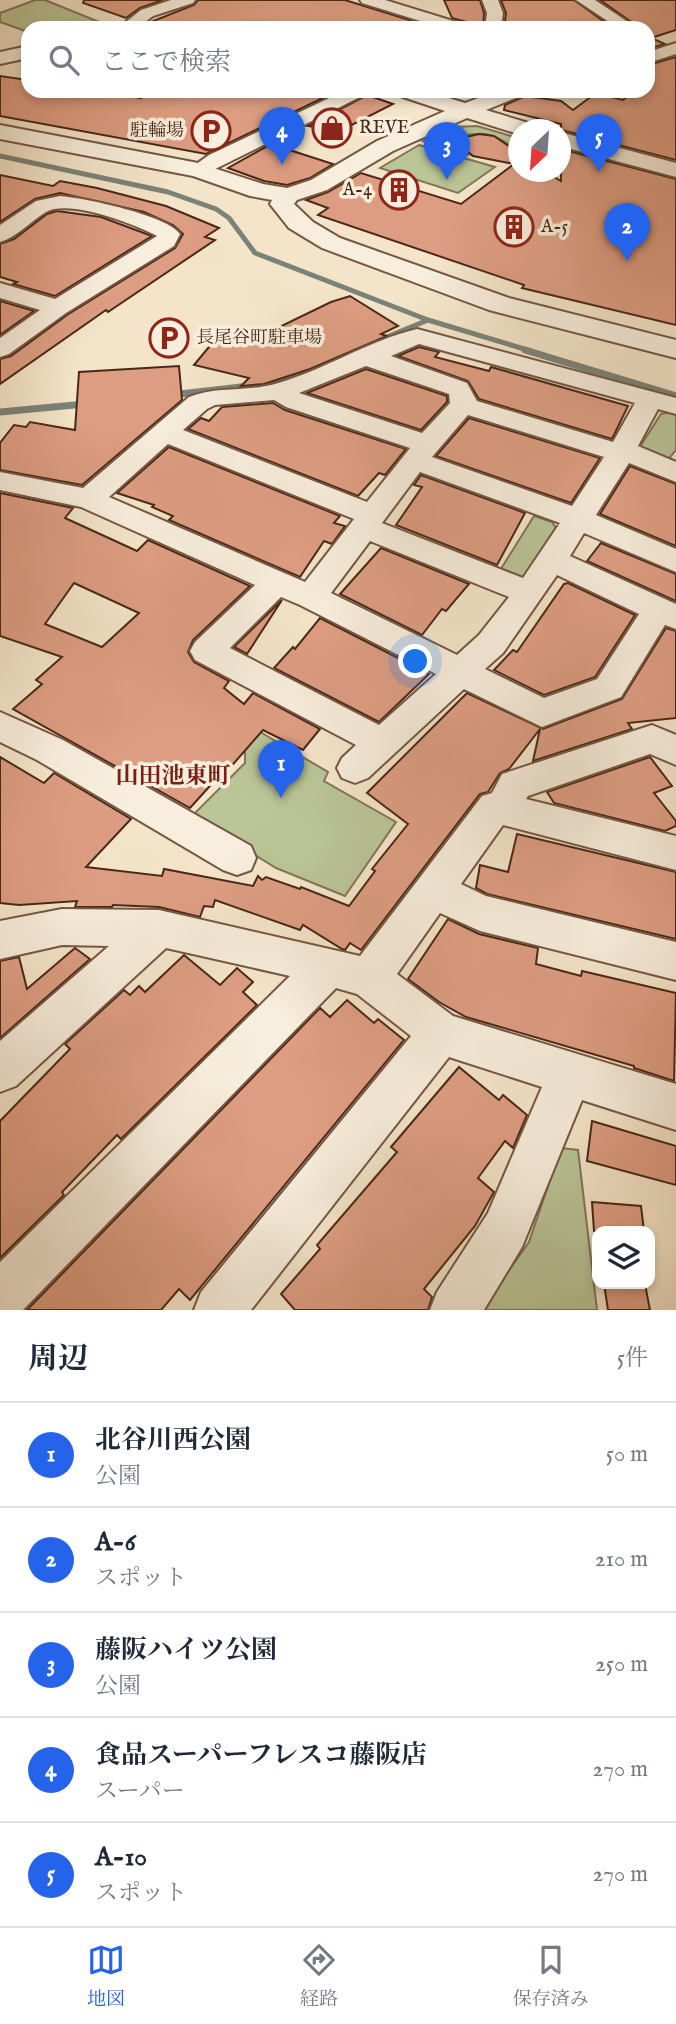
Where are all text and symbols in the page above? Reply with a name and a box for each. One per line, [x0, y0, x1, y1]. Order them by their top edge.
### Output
search box [21, 21, 655, 98]
icon: search [45, 41, 83, 79]
text: ここで検索 [101, 46, 231, 79]
pin: 4 [259, 107, 305, 165]
shop icon: REVE [311, 107, 353, 149]
parking icon: 駐輪場 [190, 110, 232, 152]
pin: 5 [576, 114, 622, 172]
place label: REVE [359, 117, 409, 140]
north arrow [508, 119, 571, 182]
place label: 駐輪場 [130, 120, 184, 143]
pin: 3 [424, 122, 470, 180]
building icon: A-4 [378, 169, 420, 211]
place label: A-4 [342, 179, 372, 202]
pin: 2 [604, 203, 650, 261]
building icon: A-5 [493, 206, 535, 248]
place label: A-5 [540, 216, 569, 239]
parking icon: 長尾谷町駐車場 [148, 317, 190, 359]
place label: 長尾谷町駐車場 [196, 327, 322, 350]
your location [398, 644, 432, 678]
pin: 1 [258, 740, 304, 798]
district label: 山田池東町 [116, 762, 231, 791]
map controls [592, 1226, 655, 1289]
button: layers [592, 1226, 655, 1289]
text: 周辺 [28, 1341, 88, 1379]
text: 5件 [617, 1344, 648, 1373]
text: 北谷川西公園 [95, 1424, 251, 1457]
text: 1 [47, 1440, 55, 1469]
text: 50 m [606, 1440, 648, 1469]
text: 公園 [95, 1462, 141, 1491]
text: A-6 [95, 1526, 136, 1559]
text: 2 [46, 1545, 56, 1574]
text: 210 m [595, 1545, 648, 1574]
text: スポット [95, 1564, 187, 1593]
text: 藤阪ハイツ公園 [95, 1634, 277, 1667]
text: 3 [47, 1650, 55, 1679]
text: 250 m [595, 1650, 648, 1679]
text: 公園 [95, 1672, 141, 1701]
text: 食品スーパーフレスコ藤阪店 [95, 1739, 427, 1772]
text: 4 [45, 1755, 57, 1784]
text: 270 m [593, 1755, 648, 1784]
text: スーパー [95, 1777, 185, 1806]
text: A-10 [95, 1841, 147, 1874]
text: 5 [47, 1860, 55, 1889]
text: 270 m [593, 1860, 648, 1889]
text: スポット [95, 1879, 187, 1908]
tab: 地図 [87, 1941, 125, 2012]
tab: 経路 [300, 1941, 338, 2012]
tab: 保存済み [513, 1941, 589, 2012]

